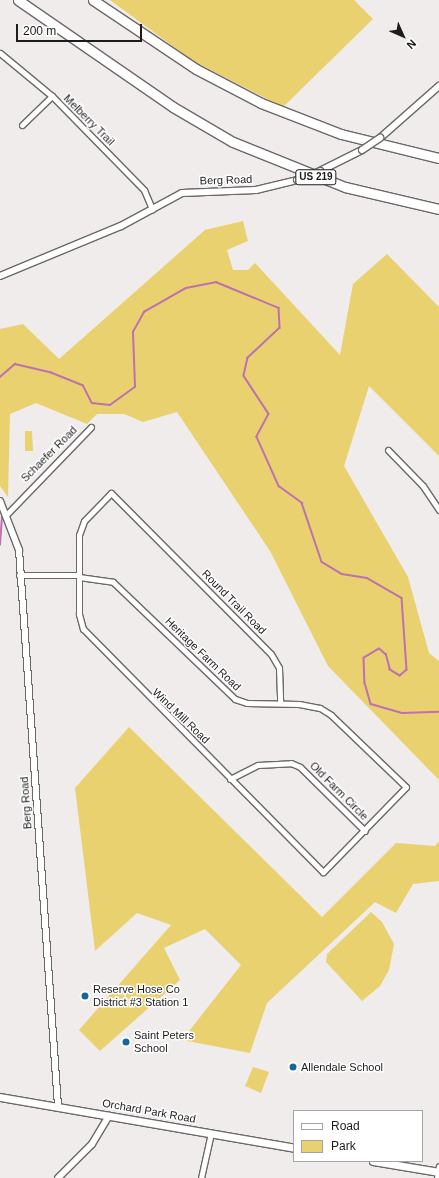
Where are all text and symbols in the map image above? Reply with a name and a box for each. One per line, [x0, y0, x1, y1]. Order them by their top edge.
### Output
scale bar [18, 16, 144, 42]
north arrow [383, 16, 423, 56]
text: 200 m [23, 24, 56, 38]
text: N [404, 37, 419, 52]
street label: Melberry Trail [61, 92, 117, 148]
road number: US 219 [295, 169, 337, 185]
street label: Berg Road [199, 172, 253, 188]
street label: Schaefer Road [18, 423, 80, 485]
street label: Round Trail Road [199, 567, 269, 637]
street label: Heritage Farm Road [163, 615, 243, 693]
street label: Wind Mill Road [150, 686, 212, 746]
street label: Old Farm Circle [307, 759, 371, 823]
street label: Berg Road [18, 776, 34, 830]
place label: Reserve Hose Co District #3 Station 1 [93, 983, 188, 1009]
marker: Reserve Hose Co District #3 Station 1 [80, 991, 90, 1001]
place label: Saint Peters School [134, 1029, 194, 1055]
marker: Saint Peters School [121, 1037, 131, 1047]
place label: Allendale School [301, 1060, 383, 1074]
marker: Allendale School [288, 1062, 298, 1072]
street label: Orchard Park Road [101, 1096, 197, 1126]
legend [293, 1110, 423, 1162]
text: Road [331, 1119, 360, 1133]
text: Park [331, 1139, 356, 1153]

